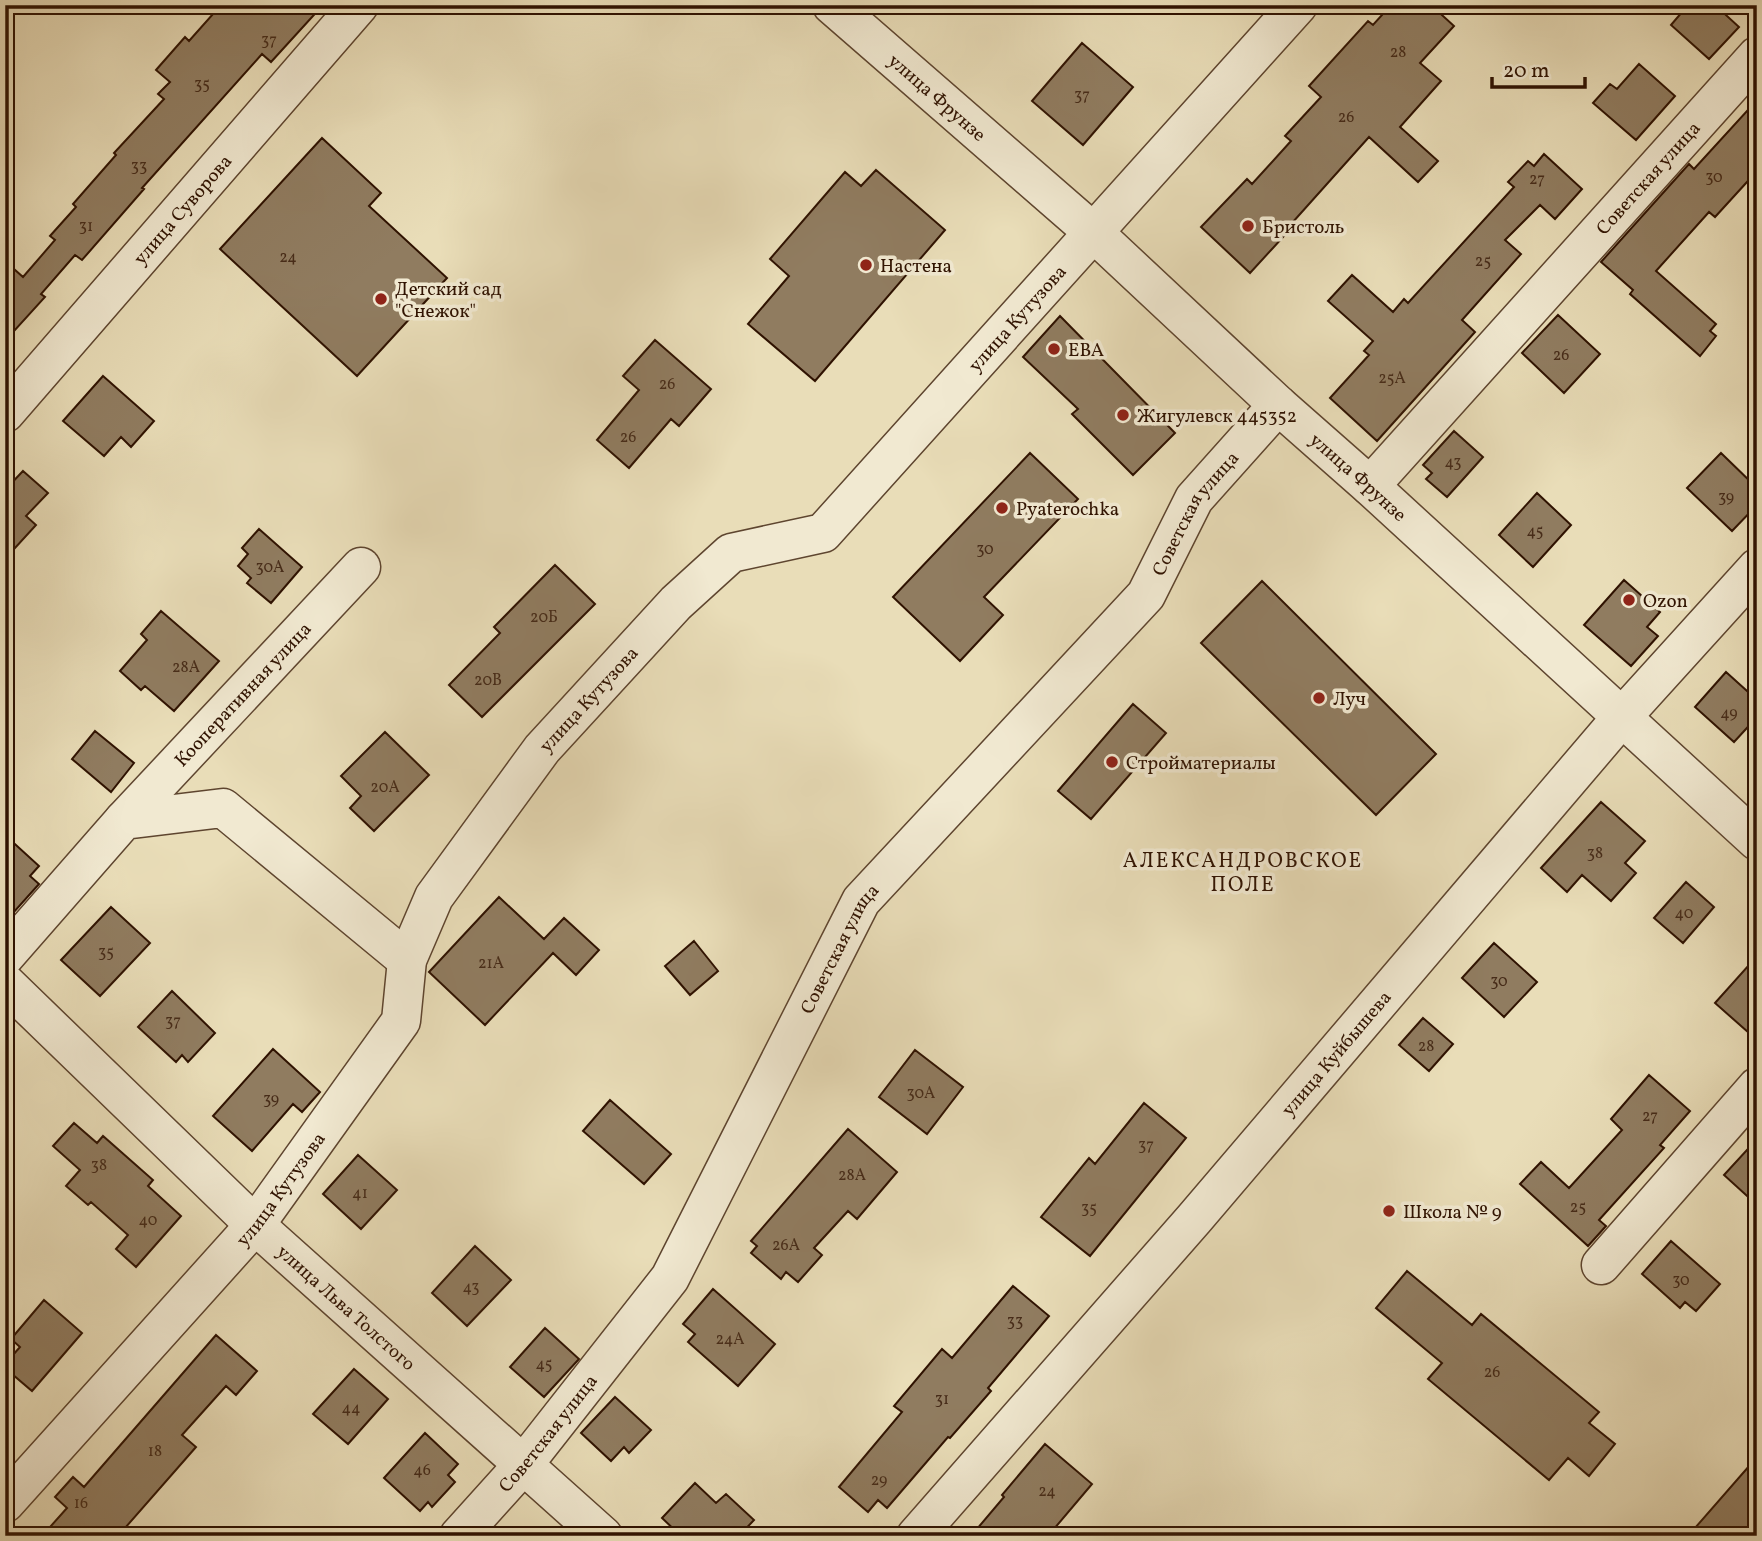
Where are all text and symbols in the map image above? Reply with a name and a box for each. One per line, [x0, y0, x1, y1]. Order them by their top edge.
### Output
house number: 37 [261, 30, 277, 52]
house number: 28 [1390, 42, 1406, 64]
scale bar [1492, 46, 1585, 90]
street label: улица Фрунзе [882, 49, 991, 148]
text: 20 m [1503, 57, 1549, 86]
house number: 35 [194, 74, 210, 96]
house number: 37 [1074, 85, 1090, 107]
house number: 26 [1338, 107, 1354, 129]
street label: Советская улица [1591, 116, 1707, 241]
street label: улица Суворова [128, 150, 239, 271]
house number: 33 [131, 156, 147, 178]
house number: 30 [1705, 167, 1723, 189]
house number: 27 [1529, 169, 1545, 191]
place label: Бристоль [1262, 215, 1344, 241]
house number: 31 [79, 216, 93, 238]
marker: Бристоль [1240, 218, 1256, 234]
house number: 24 [279, 247, 297, 269]
house number: 25 [1475, 251, 1491, 273]
place label: Настена [880, 254, 952, 280]
marker: Настена [858, 257, 874, 273]
street label: улица Кутузова [963, 260, 1073, 378]
place label: Детский сад "Снежок" [395, 277, 502, 325]
marker: Детский сад "Снежок" [373, 291, 389, 307]
place label: ЕВА [1068, 338, 1104, 364]
marker: ЕВА [1046, 341, 1062, 357]
house number: 26 [1553, 345, 1569, 367]
house number: 25А [1378, 368, 1406, 390]
house number: 26 [659, 374, 675, 396]
place label: Жигулевск 445352 [1137, 404, 1297, 430]
marker: Жигулевск 445352 [1115, 407, 1131, 423]
house number: 26 [620, 427, 636, 449]
street label: улица Фрунзе [1303, 428, 1411, 528]
street label: Советская улица [1147, 446, 1246, 581]
house number: 43 [1444, 452, 1462, 474]
house number: 39 [1718, 487, 1734, 509]
place label: Pyaterochka [1016, 497, 1119, 523]
marker: Pyaterochka [994, 500, 1010, 516]
house number: 45 [1527, 521, 1543, 543]
house number: 30 [976, 539, 994, 561]
house number: 30А [256, 557, 284, 579]
place label: Ozon [1643, 589, 1688, 615]
marker: Ozon [1621, 592, 1637, 608]
house number: 20Б [530, 607, 558, 629]
street label: Кооперативная улица [169, 617, 318, 773]
street label: улица Кутузова [534, 641, 645, 759]
house number: 28А [172, 657, 200, 679]
house number: 20В [474, 670, 502, 692]
place label: Луч [1333, 687, 1366, 713]
marker: Луч [1311, 690, 1327, 706]
house number: 49 [1720, 703, 1738, 725]
place label: Стройматериалы [1126, 751, 1276, 777]
marker: Стройматериалы [1104, 754, 1120, 770]
house number: 20А [370, 777, 400, 799]
house number: 38 [1587, 843, 1603, 865]
district label: АЛЕКСАНДРОВСКОЕ ПОЛЕ [1123, 847, 1363, 900]
street label: Советская улица [795, 879, 886, 1019]
house number: 40 [1675, 903, 1693, 925]
house number: 35 [98, 942, 114, 964]
house number: 21А [478, 953, 504, 975]
house number: 30 [1490, 971, 1508, 993]
street label: улица Куйбышева [1276, 986, 1398, 1122]
house number: 37 [165, 1011, 181, 1033]
house number: 28 [1418, 1036, 1434, 1058]
house number: 30А [907, 1083, 935, 1105]
house number: 39 [263, 1089, 279, 1111]
house number: 27 [1642, 1106, 1658, 1128]
street label: улица Кутузова [231, 1127, 332, 1253]
house number: 37 [1138, 1135, 1154, 1157]
house number: 38 [91, 1155, 107, 1177]
house number: 28А [838, 1165, 866, 1187]
house number: 41 [352, 1183, 368, 1205]
house number: 25 [1570, 1197, 1586, 1219]
house number: 35 [1081, 1198, 1097, 1220]
place label: Школа № 9 [1403, 1200, 1502, 1226]
marker: Школа № 9 [1381, 1203, 1397, 1219]
house number: 40 [139, 1210, 157, 1232]
house number: 26А [772, 1235, 800, 1257]
street label: улица Льва Толстого [270, 1240, 420, 1377]
house number: 30 [1672, 1270, 1690, 1292]
house number: 43 [462, 1277, 480, 1299]
house number: 33 [1007, 1311, 1023, 1333]
house number: 24А [716, 1329, 744, 1351]
house number: 45 [536, 1354, 552, 1376]
house number: 26 [1484, 1362, 1500, 1384]
street label: Советская улица [493, 1370, 605, 1499]
house number: 31 [935, 1389, 949, 1411]
house number: 44 [341, 1398, 361, 1420]
house number: 18 [148, 1441, 162, 1463]
house number: 46 [413, 1460, 431, 1482]
house number: 29 [871, 1470, 887, 1492]
house number: 24 [1038, 1481, 1056, 1503]
house number: 16 [74, 1493, 88, 1515]

